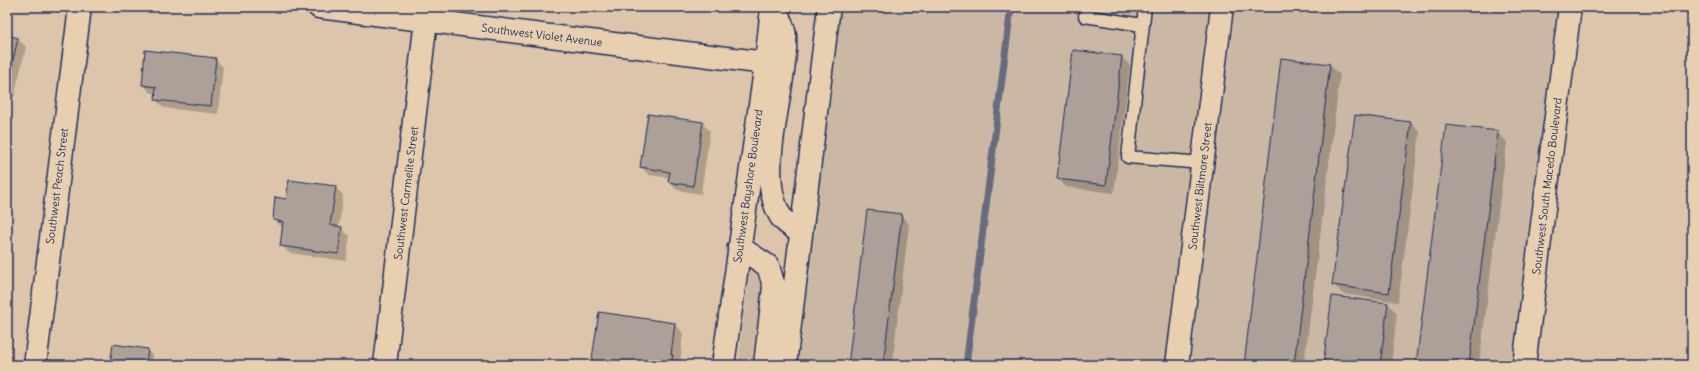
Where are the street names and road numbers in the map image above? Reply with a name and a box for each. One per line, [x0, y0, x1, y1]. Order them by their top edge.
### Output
street label: Southwest Violet Avenue [481, 21, 603, 49]
street label: Southwest South Macedo Boulevard [1529, 96, 1565, 275]
street label: Southwest Bayshore Boulevard [730, 108, 766, 264]
street label: Southwest Biltmore Street [1185, 121, 1215, 251]
street label: Southwest Carmelite Street [391, 125, 421, 261]
street label: Southwest Peach Street [43, 127, 71, 245]

